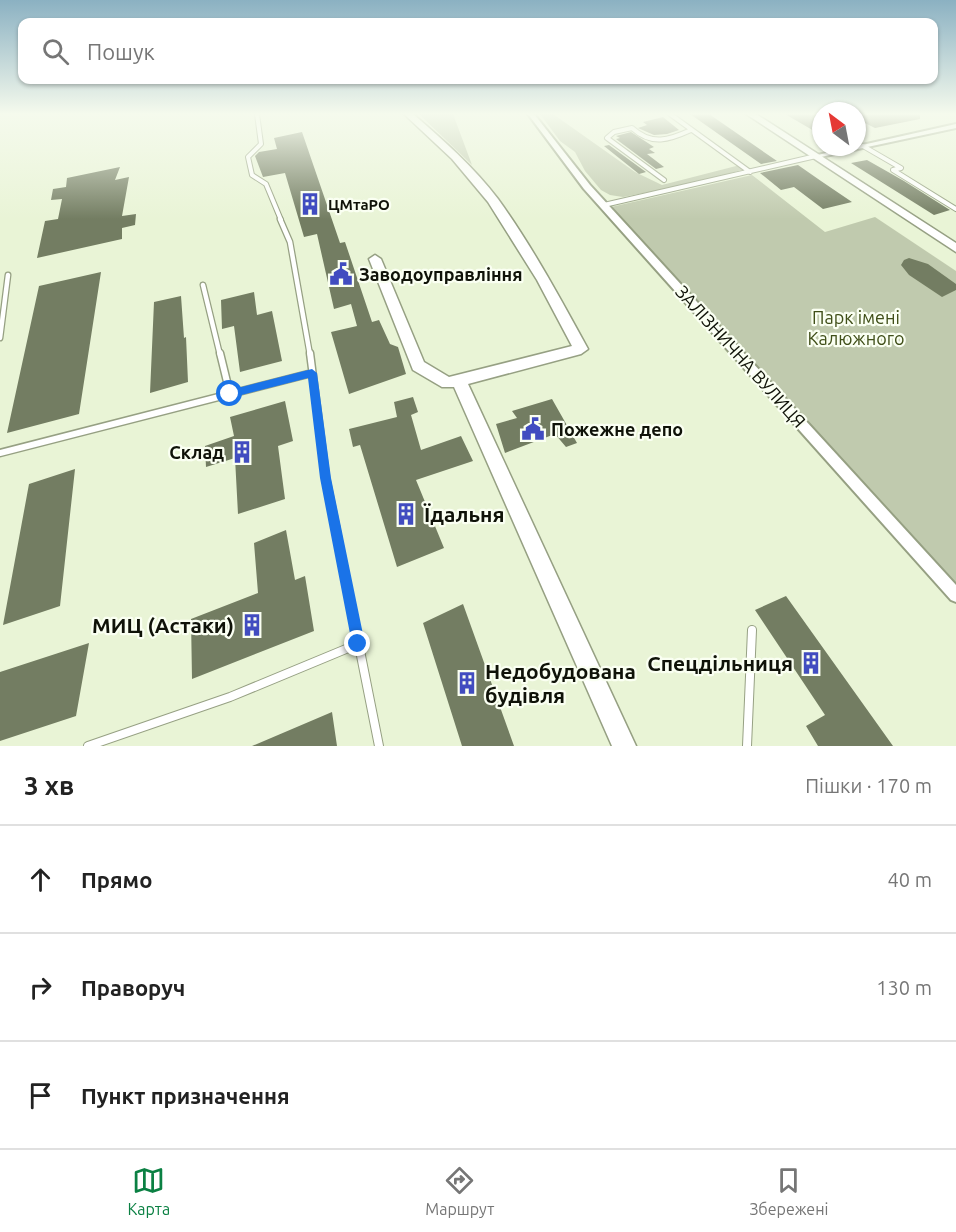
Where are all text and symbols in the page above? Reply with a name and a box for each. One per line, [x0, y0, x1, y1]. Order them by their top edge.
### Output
search box [18, 18, 938, 84]
icon: search [39, 35, 72, 68]
text: Пошук [87, 39, 155, 64]
north arrow [812, 102, 866, 156]
building icon: ЦМтаРО [297, 191, 323, 217]
place label: ЦМтаРО [328, 196, 390, 213]
public building icon: Заводоуправління [328, 261, 354, 287]
place label: Заводоуправління [359, 264, 523, 284]
street label: ЗАЛІЗНИЧНА ВУЛИЦЯ [672, 281, 810, 431]
park label: Парк імені Калюжного [808, 307, 904, 348]
route start [216, 380, 242, 406]
public building icon: Пожежне депо [520, 416, 546, 442]
place label: Пожежне депо [551, 419, 683, 439]
building icon: Склад [229, 439, 255, 465]
place label: Склад [169, 442, 224, 462]
building icon: Їдальня [393, 501, 419, 527]
place label: Їдальня [423, 502, 505, 526]
building icon: МИЦ (Астаки) [239, 612, 265, 638]
place label: МИЦ (Астаки) [92, 613, 234, 637]
route end [344, 630, 370, 656]
building icon: Спецдільниця [798, 650, 824, 676]
place label: Спецдільниця [647, 651, 793, 675]
place label: Недобудована будівля [485, 659, 636, 707]
building icon: Недобудована будівля [454, 670, 480, 696]
text: 3 хв [24, 771, 74, 800]
text: Пішки · 170 m [805, 774, 932, 797]
icon: ahead [24, 863, 57, 896]
text: Прямо [81, 867, 152, 892]
text: 40 m [888, 868, 932, 891]
icon: right [24, 971, 57, 1004]
text: Праворуч [81, 975, 185, 1000]
text: 130 m [876, 976, 932, 999]
icon: arrive [24, 1079, 57, 1112]
text: Пункт призначення [81, 1083, 290, 1108]
tab: Карта [128, 1164, 170, 1218]
tab: Маршрут [425, 1164, 494, 1218]
tab: Збережені [749, 1164, 828, 1218]

